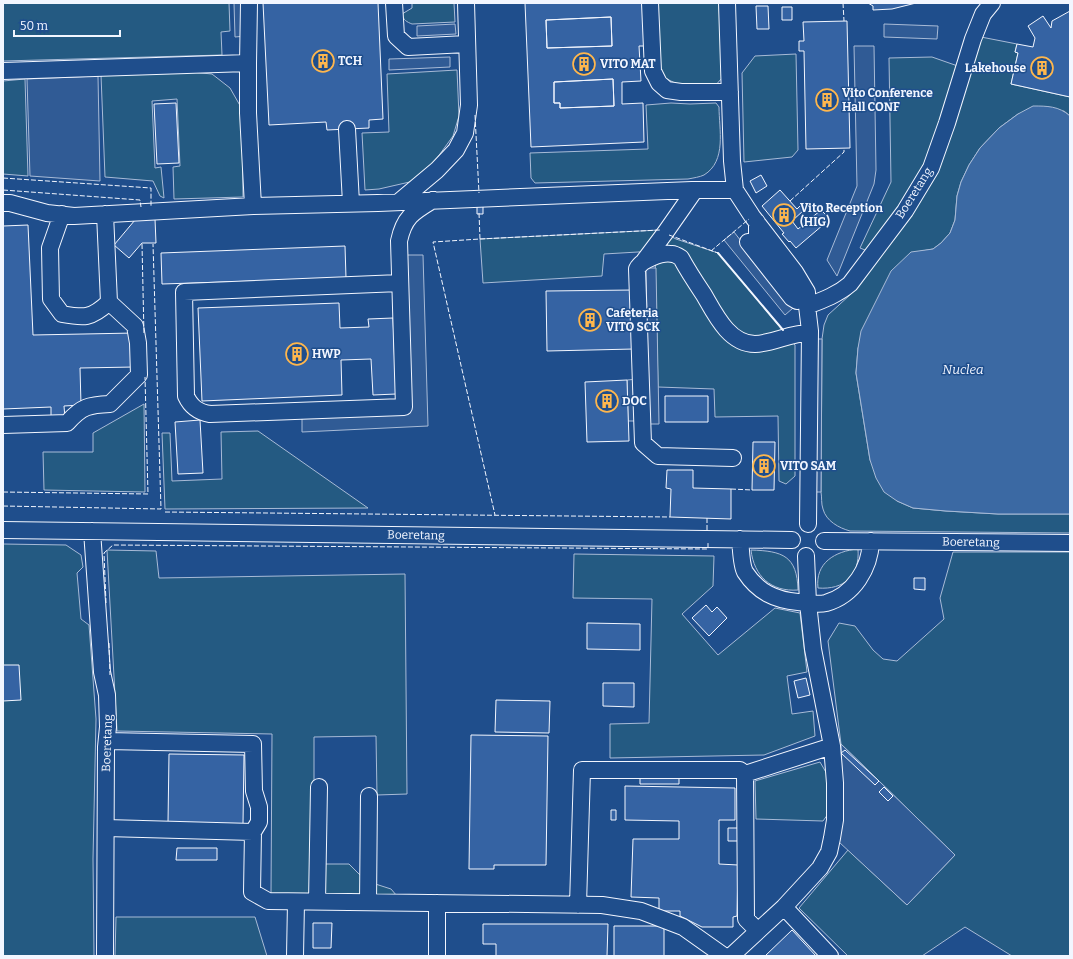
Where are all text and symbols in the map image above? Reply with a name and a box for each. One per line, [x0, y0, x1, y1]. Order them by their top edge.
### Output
scale bar [14, 12, 120, 38]
text: 50 m [20, 19, 49, 33]
building icon: TCH [310, 48, 336, 74]
building icon: VITO MAT [571, 51, 597, 77]
place label: TCH [338, 54, 363, 68]
building icon: Lakehouse [1029, 55, 1055, 81]
place label: VITO MAT [600, 57, 656, 71]
place label: Lakehouse [965, 61, 1026, 75]
place label: Vito Conference Hall CONF [842, 86, 933, 114]
building icon: Vito Conference Hall CONF [814, 87, 840, 113]
street label: Boeretang [893, 165, 935, 221]
place label: Vito Reception (HIG) [800, 201, 883, 229]
building icon: Vito Reception (HIG) [771, 202, 797, 228]
place label: Cafeteria VITO SCK [606, 306, 660, 334]
building icon: Cafeteria VITO SCK [577, 307, 603, 333]
building icon: HWP [284, 341, 310, 367]
place label: HWP [312, 347, 341, 361]
water label: Nuclea [942, 362, 984, 377]
building icon: DOC [594, 388, 620, 414]
place label: DOC [622, 394, 647, 408]
building icon: VITO SAM [751, 453, 777, 479]
place label: VITO SAM [780, 459, 837, 473]
street label: Boeretang [387, 527, 445, 543]
street label: Boeretang [942, 534, 1000, 550]
street label: Boeretang [99, 714, 115, 772]

